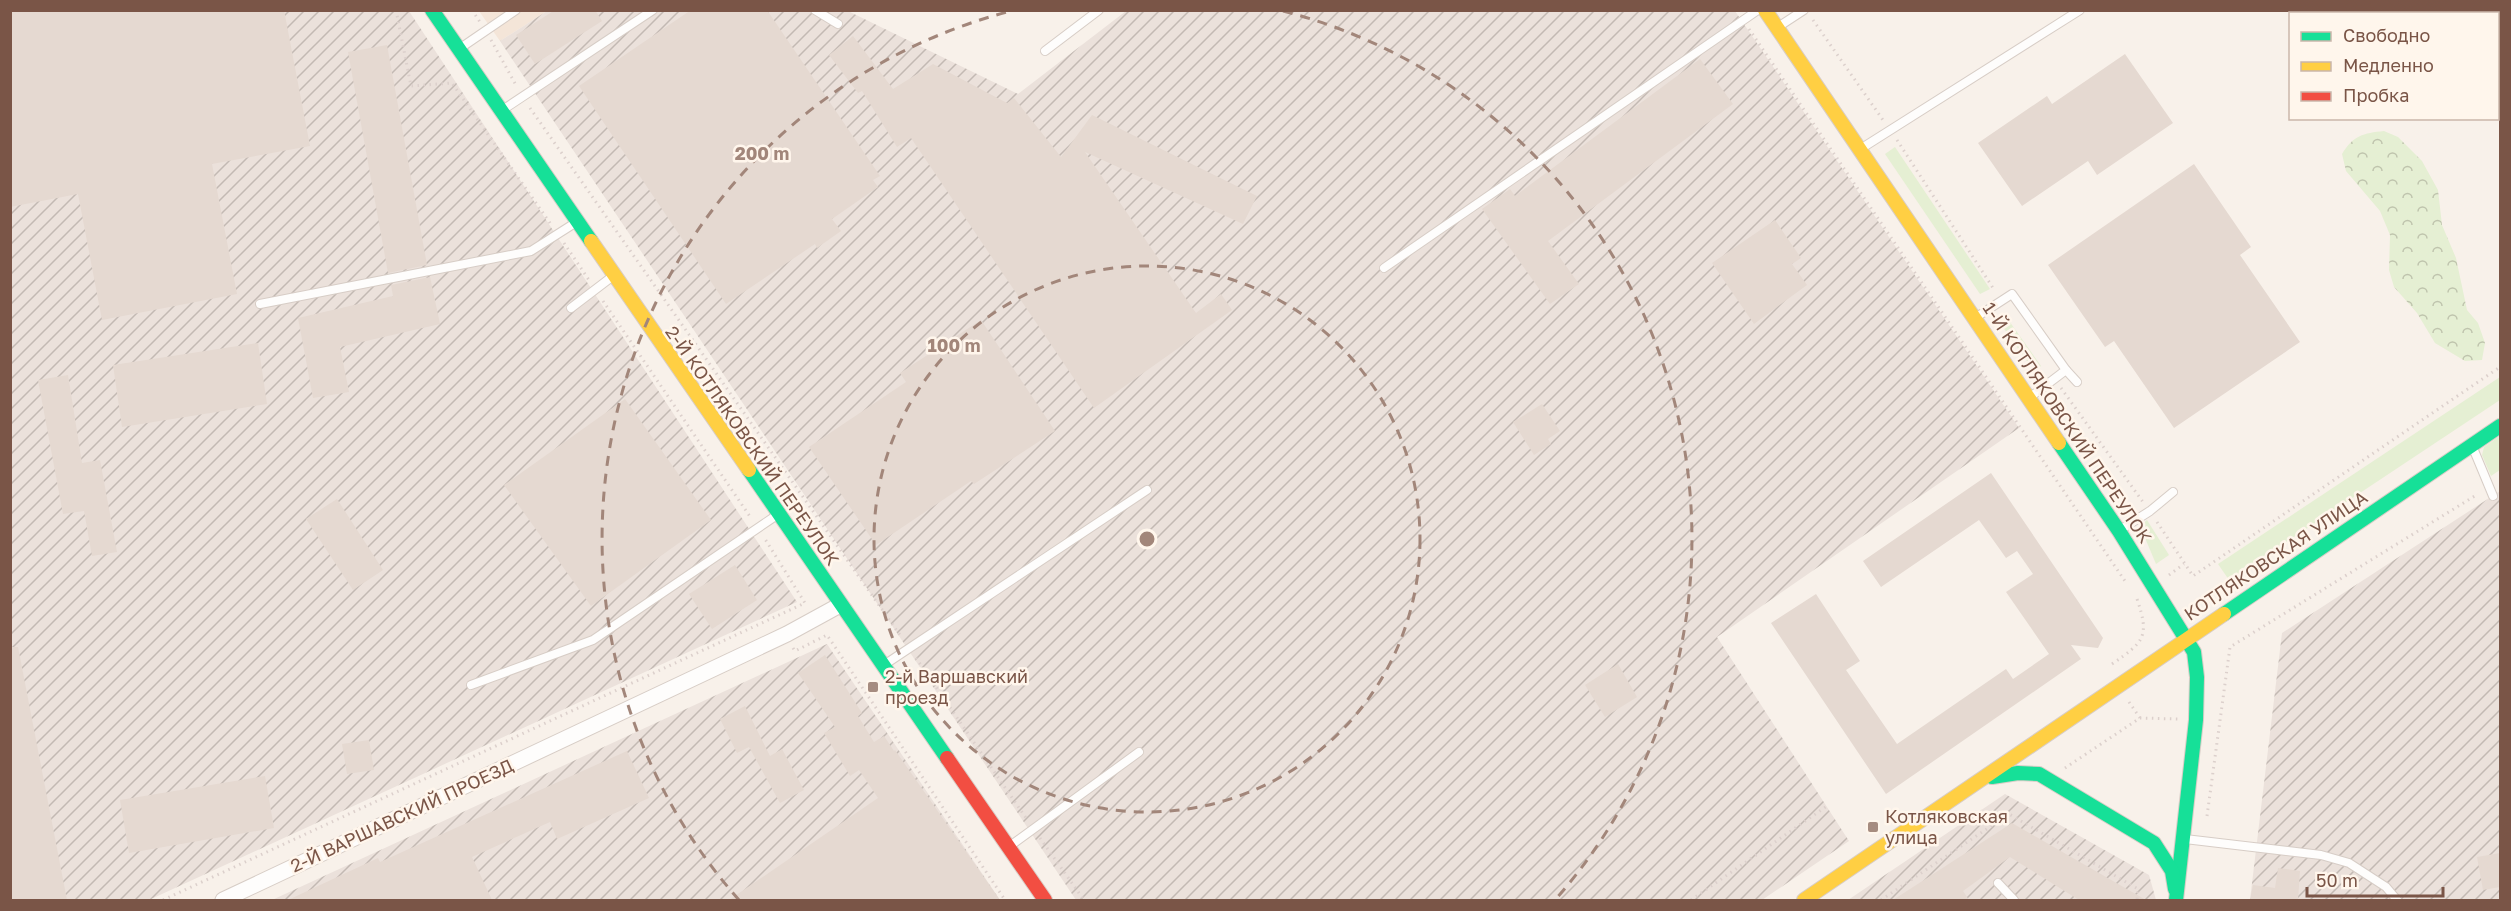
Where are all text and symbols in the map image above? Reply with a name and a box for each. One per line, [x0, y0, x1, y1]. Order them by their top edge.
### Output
legend [2289, 12, 2499, 120]
text: Свободно [2343, 24, 2430, 46]
text: Медленно [2343, 54, 2434, 76]
text: Пробка [2343, 84, 2409, 106]
text: 200 m [735, 142, 789, 164]
street label: 1-Й КОТЛЯКОВСКИЙ ПЕРЕУЛОК [1979, 298, 2157, 547]
street label: 2-Й КОТЛЯКОВСКИЙ ПЕРЕУЛОК [661, 321, 845, 570]
text: 100 m [928, 334, 980, 356]
street label: КОТЛЯКОВСКАЯ УЛИЦА [2180, 486, 2371, 625]
centre of rings [1137, 529, 1157, 549]
place label: 2-й Варшавский проезд [885, 665, 1028, 708]
marker: 2-й Варшавский проезд [866, 680, 880, 694]
street label: 2-Й ВАРШАВСКИЙ ПРОЕЗД [287, 754, 516, 876]
place label: Котляковская улица [1885, 805, 2008, 848]
marker: Котляковская улица [1866, 820, 1880, 834]
scale bar [2307, 860, 2444, 898]
text: 50 m [2316, 869, 2358, 891]

